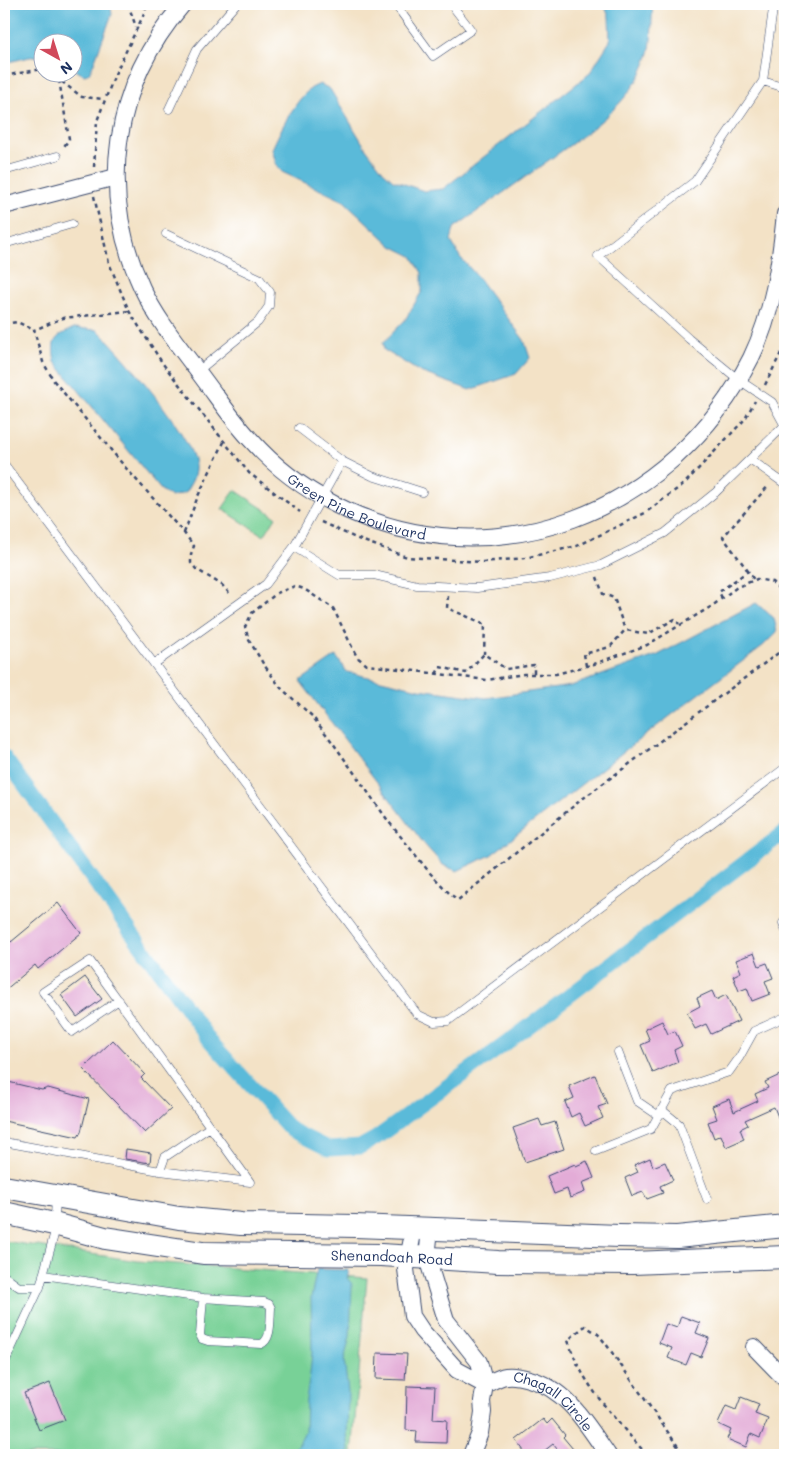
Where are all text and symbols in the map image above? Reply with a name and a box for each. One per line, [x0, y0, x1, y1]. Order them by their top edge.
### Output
north arrow [32, 32, 82, 82]
text: N [56, 58, 77, 79]
street label: Green Pine Boulevard [284, 468, 428, 543]
street label: Shenandoah Road [331, 1245, 453, 1269]
street label: Chagall Circle [512, 1366, 598, 1435]

